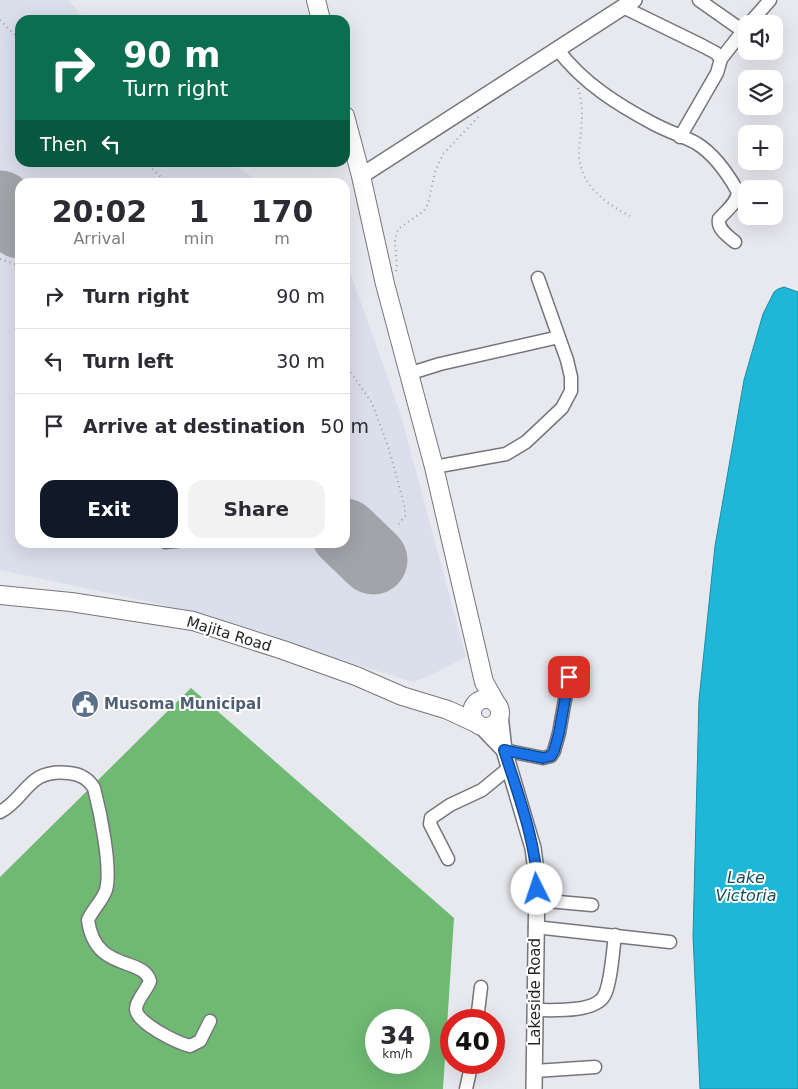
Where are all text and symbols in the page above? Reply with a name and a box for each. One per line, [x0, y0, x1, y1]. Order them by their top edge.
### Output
map controls [738, 15, 783, 225]
button: sound [738, 15, 783, 60]
icon: right [40, 35, 105, 100]
text: 90 m [123, 35, 220, 75]
button: layers [738, 70, 783, 115]
text: Turn right [123, 76, 228, 101]
button: + [738, 125, 783, 170]
icon: left [97, 130, 125, 158]
text: Then [40, 133, 87, 155]
button: − [738, 180, 783, 225]
text: 20:02 [52, 194, 147, 229]
text: 1 [188, 194, 209, 229]
text: 170 [251, 194, 313, 229]
text: Arrival [73, 229, 125, 248]
text: min [184, 229, 214, 248]
text: m [274, 229, 290, 248]
icon: right [40, 282, 68, 310]
text: Turn right [83, 285, 189, 307]
text: 90 m [276, 285, 325, 307]
icon: left [40, 347, 68, 375]
text: Turn left [83, 350, 174, 372]
text: 30 m [276, 350, 325, 372]
icon: arrive [40, 412, 68, 440]
text: Arrive at destination [83, 415, 305, 437]
text: 50 m [320, 415, 369, 437]
button: Exit [40, 480, 178, 538]
button: Share [188, 480, 325, 538]
street label: Majita Road [184, 613, 274, 655]
pin [548, 656, 590, 698]
icon: arrive [555, 663, 583, 691]
public building icon: Musoma Municipal [70, 689, 100, 719]
place label: Musoma Municipal [104, 695, 261, 713]
position arrow [510, 862, 562, 914]
water label: Lake Victoria [715, 868, 777, 905]
street label: Lakeside Road [526, 938, 544, 1046]
speed limit sign: 40 [440, 1009, 505, 1074]
text: 34 [380, 1021, 415, 1050]
text: km/h [382, 1047, 413, 1061]

